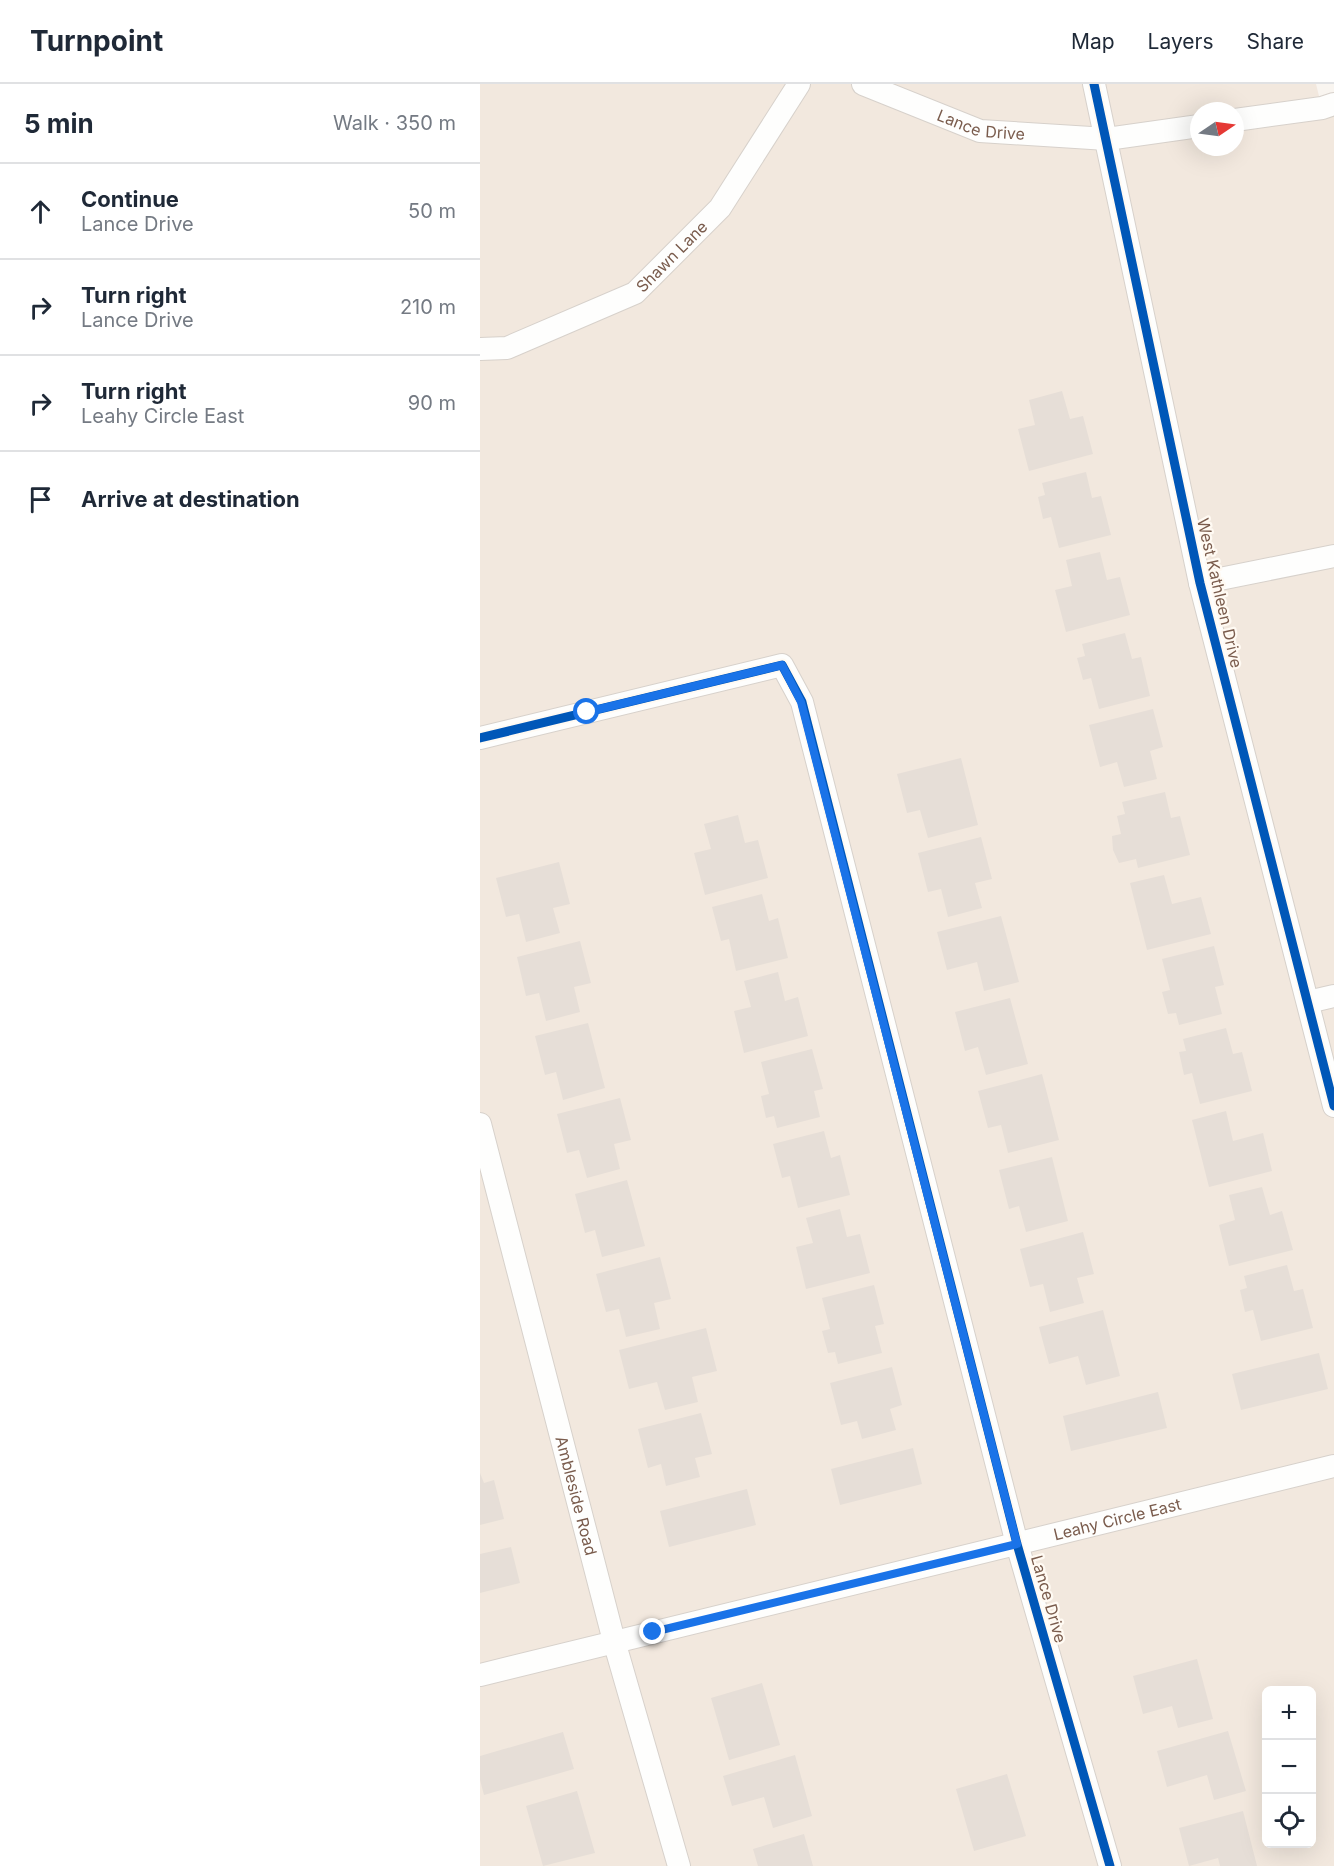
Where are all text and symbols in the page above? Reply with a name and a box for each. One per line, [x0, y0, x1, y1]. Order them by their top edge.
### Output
text: Turnpoint [30, 24, 163, 58]
text: Map [1071, 29, 1115, 54]
text: Layers [1148, 29, 1214, 54]
text: Share [1247, 29, 1304, 54]
north arrow [1190, 102, 1244, 156]
street label: Lance Drive [934, 105, 1026, 144]
text: 5 min [24, 108, 94, 139]
text: Walk · 350 m [333, 111, 456, 135]
text: Continue [81, 186, 179, 212]
icon: ahead [24, 195, 57, 228]
text: 50 m [408, 199, 456, 223]
text: Lance Drive [81, 212, 194, 236]
street label: Shawn Lane [632, 217, 711, 296]
text: Turn right [81, 282, 187, 308]
icon: right [24, 291, 57, 324]
text: 210 m [400, 295, 456, 319]
text: Lance Drive [81, 308, 194, 332]
text: Turn right [81, 378, 187, 404]
icon: right [24, 387, 57, 420]
text: 90 m [408, 391, 456, 415]
text: Leahy Circle East [81, 404, 244, 428]
icon: arrive [24, 483, 57, 516]
text: Arrive at destination [81, 486, 300, 512]
street label: West Kathleen Drive [1193, 516, 1247, 670]
route start [573, 698, 599, 724]
street label: Ambleside Road [551, 1434, 601, 1558]
street label: Leahy Circle East [1051, 1494, 1183, 1544]
street label: Lance Drive [1027, 1553, 1071, 1645]
route end [639, 1618, 665, 1644]
map controls [1262, 1686, 1316, 1848]
button: + [1262, 1686, 1316, 1740]
button: − [1262, 1740, 1316, 1794]
button: locate [1262, 1794, 1316, 1848]

